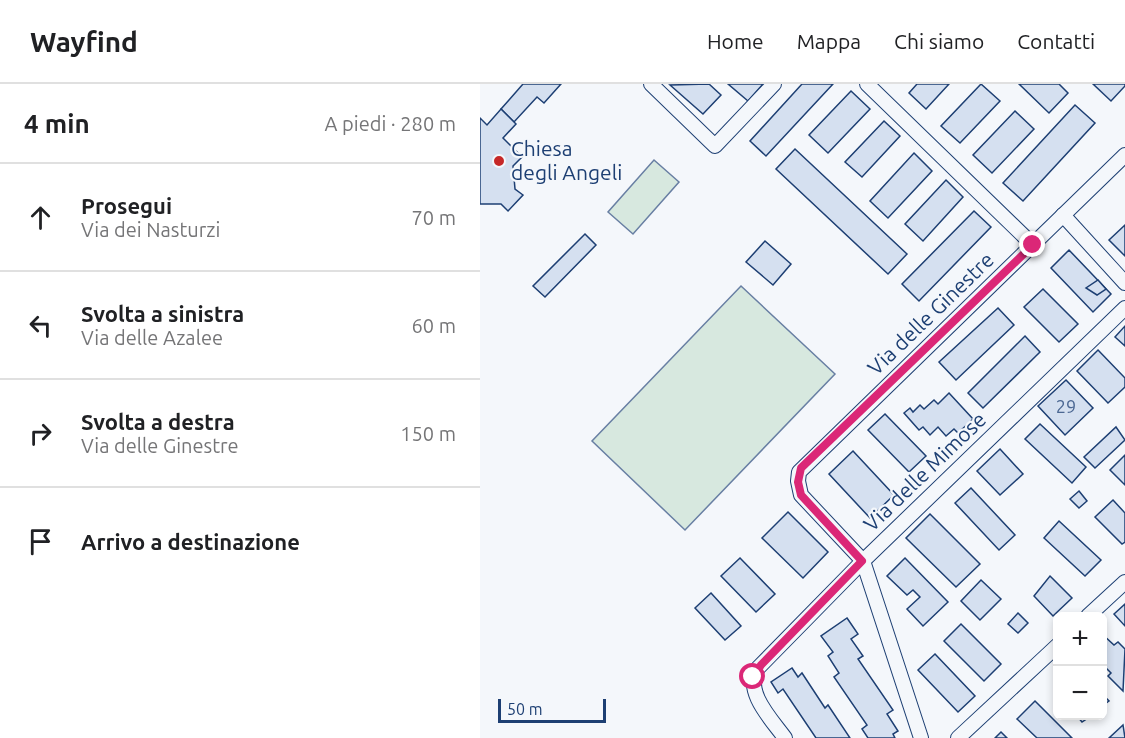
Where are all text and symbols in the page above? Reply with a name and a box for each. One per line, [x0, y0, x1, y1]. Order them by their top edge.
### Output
text: Wayfind [30, 26, 138, 57]
text: Home [707, 29, 764, 53]
text: Mappa [797, 29, 861, 53]
text: Chi siamo [894, 29, 984, 53]
text: Contatti [1017, 29, 1095, 53]
text: 4 min [24, 109, 90, 138]
text: A piedi · 280 m [325, 112, 456, 135]
place label: Chiesa degli Angeli [511, 136, 622, 184]
marker: Chiesa degli Angeli [492, 154, 506, 168]
text: Prosegui [81, 193, 172, 218]
icon: ahead [24, 201, 57, 234]
text: 70 m [412, 206, 456, 229]
text: Via dei Nasturzi [81, 218, 220, 241]
route end [1019, 231, 1045, 257]
street label: Via delle Ginestre [862, 247, 998, 379]
text: Svolta a sinistra [81, 301, 244, 326]
icon: left [24, 309, 57, 342]
text: 60 m [412, 314, 456, 337]
text: Via delle Azalee [81, 326, 223, 349]
house number: 29 [1056, 396, 1076, 416]
street label: Via delle Mimose [858, 407, 990, 536]
text: Svolta a destra [81, 409, 235, 434]
icon: right [24, 417, 57, 450]
text: 150 m [400, 422, 456, 445]
text: Via delle Ginestre [81, 434, 239, 457]
icon: arrive [24, 525, 57, 558]
text: Arrivo a destinazione [81, 529, 300, 554]
map controls [1053, 612, 1107, 720]
button: + [1053, 612, 1107, 666]
route start [739, 663, 765, 689]
button: − [1053, 666, 1107, 720]
scale bar [498, 696, 606, 724]
text: 50 m [507, 700, 543, 718]

